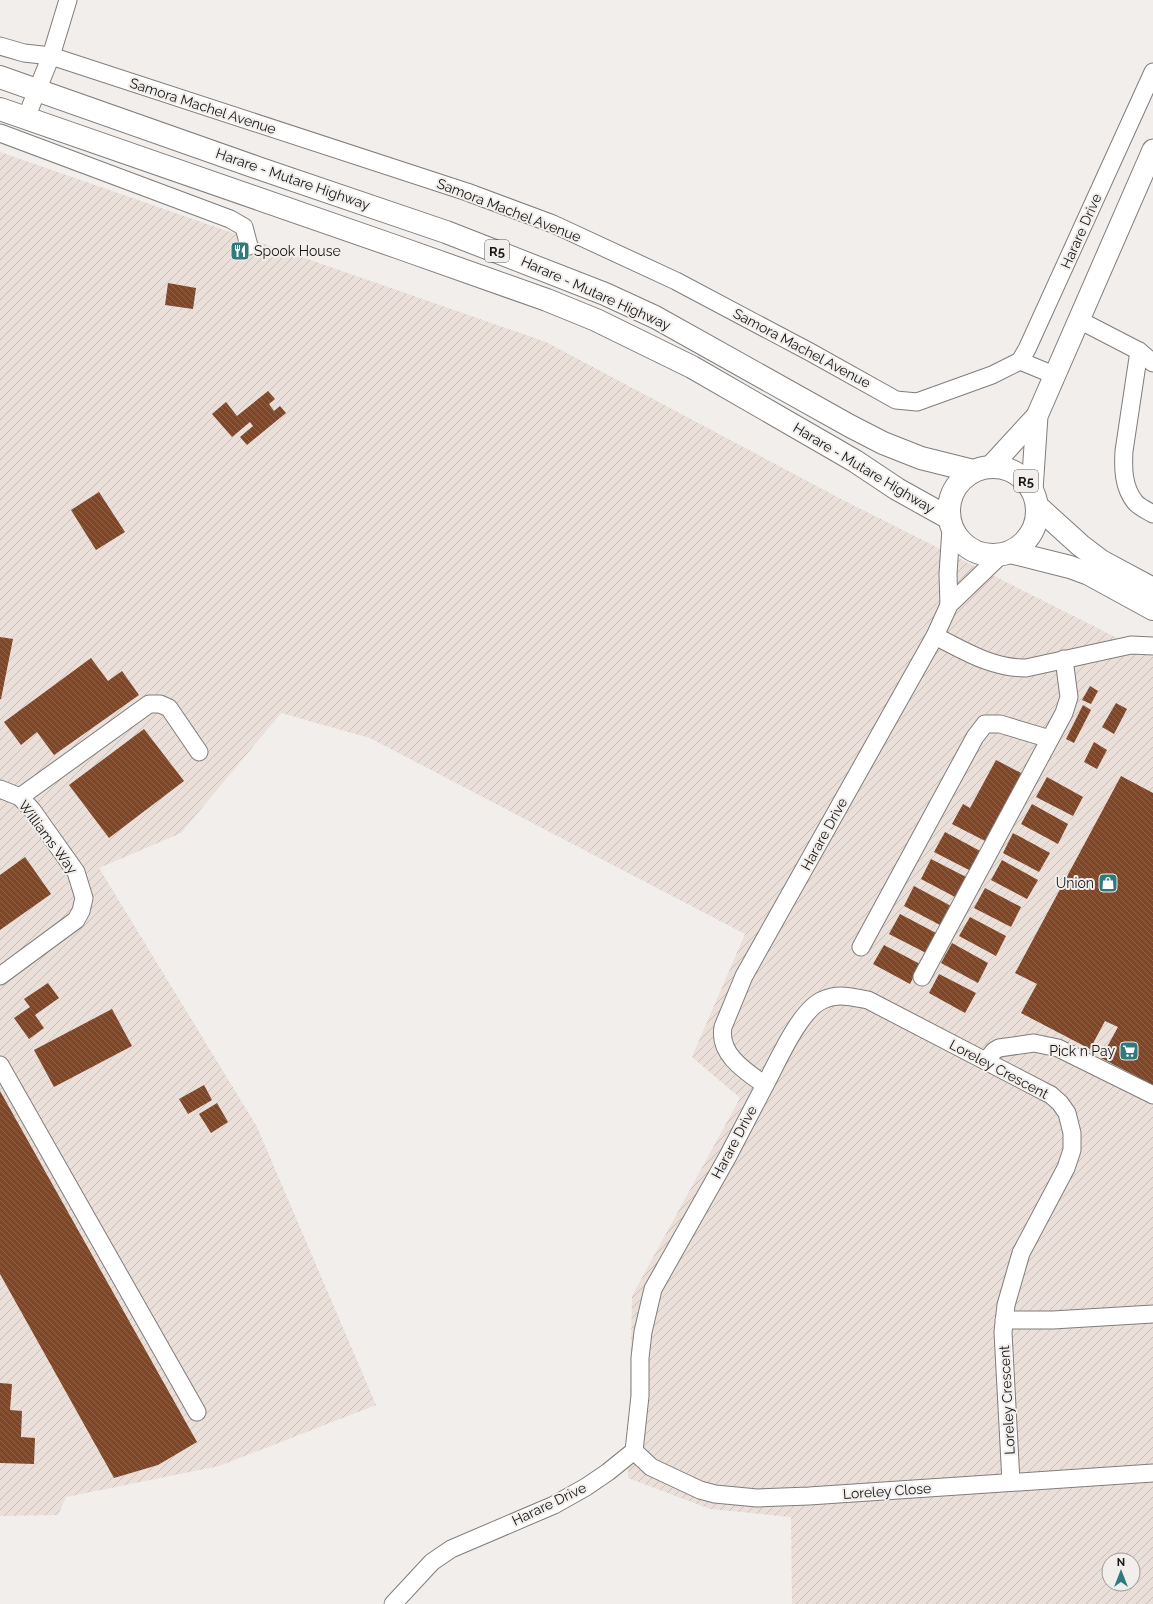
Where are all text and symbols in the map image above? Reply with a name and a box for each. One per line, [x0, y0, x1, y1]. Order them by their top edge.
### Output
street label: Samora Machel Avenue [128, 75, 278, 137]
street label: Harare - Mutare Highway [214, 145, 373, 213]
street label: Samora Machel Avenue [435, 175, 583, 245]
street label: Harare Drive [1057, 191, 1105, 271]
restaurant icon: Spook House [229, 240, 251, 262]
road number: R5 [485, 240, 509, 262]
place label: Spook House [254, 243, 341, 259]
street label: Harare - Mutare Highway [519, 253, 674, 333]
street label: Samora Machel Avenue [731, 305, 873, 391]
street label: Harare - Mutare Highway [790, 419, 938, 517]
road number: R5 [1014, 470, 1038, 492]
street label: Harare Drive [798, 795, 850, 873]
street label: Williams Way [15, 797, 81, 877]
shop icon: Union [1097, 872, 1119, 894]
place label: Union [1056, 875, 1094, 891]
street label: Loreley Crescent [947, 1036, 1051, 1102]
supermarket icon: Pick n Pay [1118, 1040, 1140, 1062]
place label: Pick n Pay [1049, 1043, 1115, 1059]
street label: Harare Drive [708, 1103, 760, 1181]
street label: Loreley Crescent [996, 1344, 1018, 1455]
street label: Harare Drive [509, 1479, 589, 1529]
street label: Loreley Close [842, 1480, 932, 1502]
north arrow [1101, 1552, 1141, 1592]
text: N [1117, 1556, 1125, 1569]

